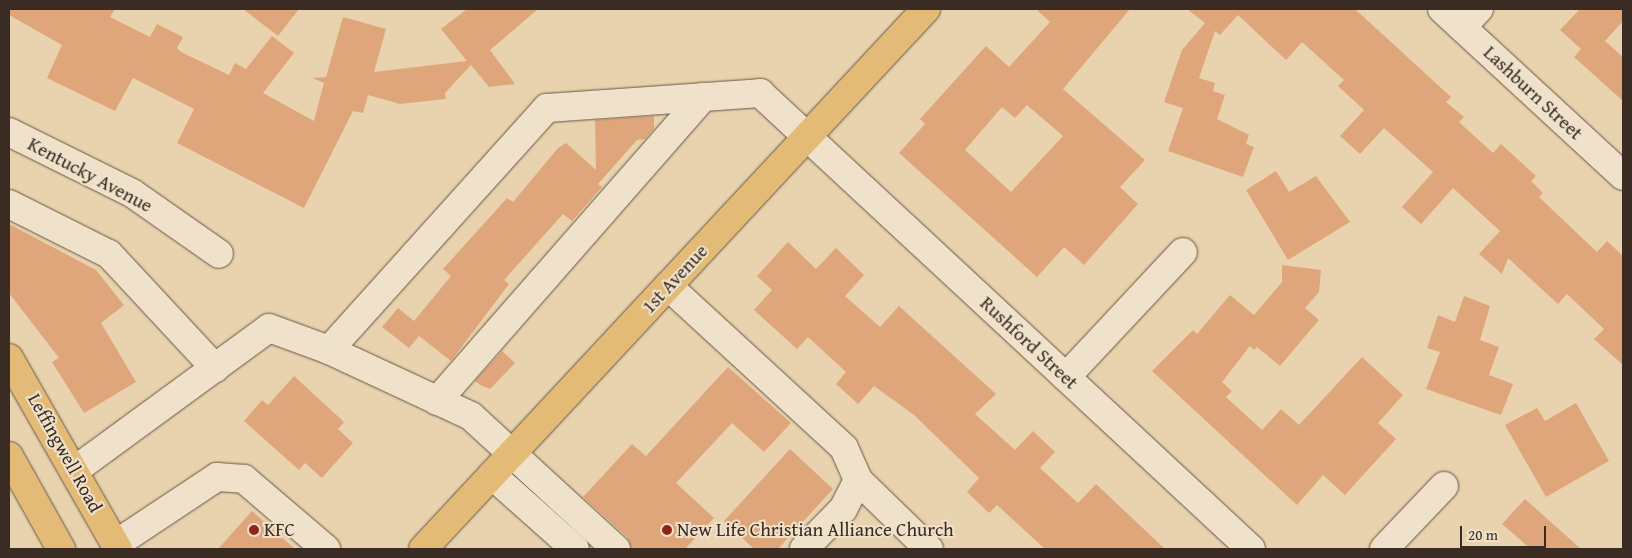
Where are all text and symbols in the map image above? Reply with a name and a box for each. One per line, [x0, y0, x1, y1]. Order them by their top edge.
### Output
street label: Lashburn Street [1479, 41, 1587, 145]
street label: Kentucky Avenue [24, 133, 156, 217]
street label: 1st Avenue [637, 240, 713, 318]
street label: Rushford Street [975, 292, 1083, 394]
street label: Leffingwell Road [23, 390, 107, 516]
scale bar [1462, 516, 1548, 548]
place label: KFC [264, 519, 295, 541]
place label: New Life Christian Alliance Church [677, 519, 954, 541]
marker: KFC [248, 524, 260, 536]
marker: New Life Christian Alliance Church [661, 524, 673, 536]
text: 20 m [1468, 524, 1498, 545]

